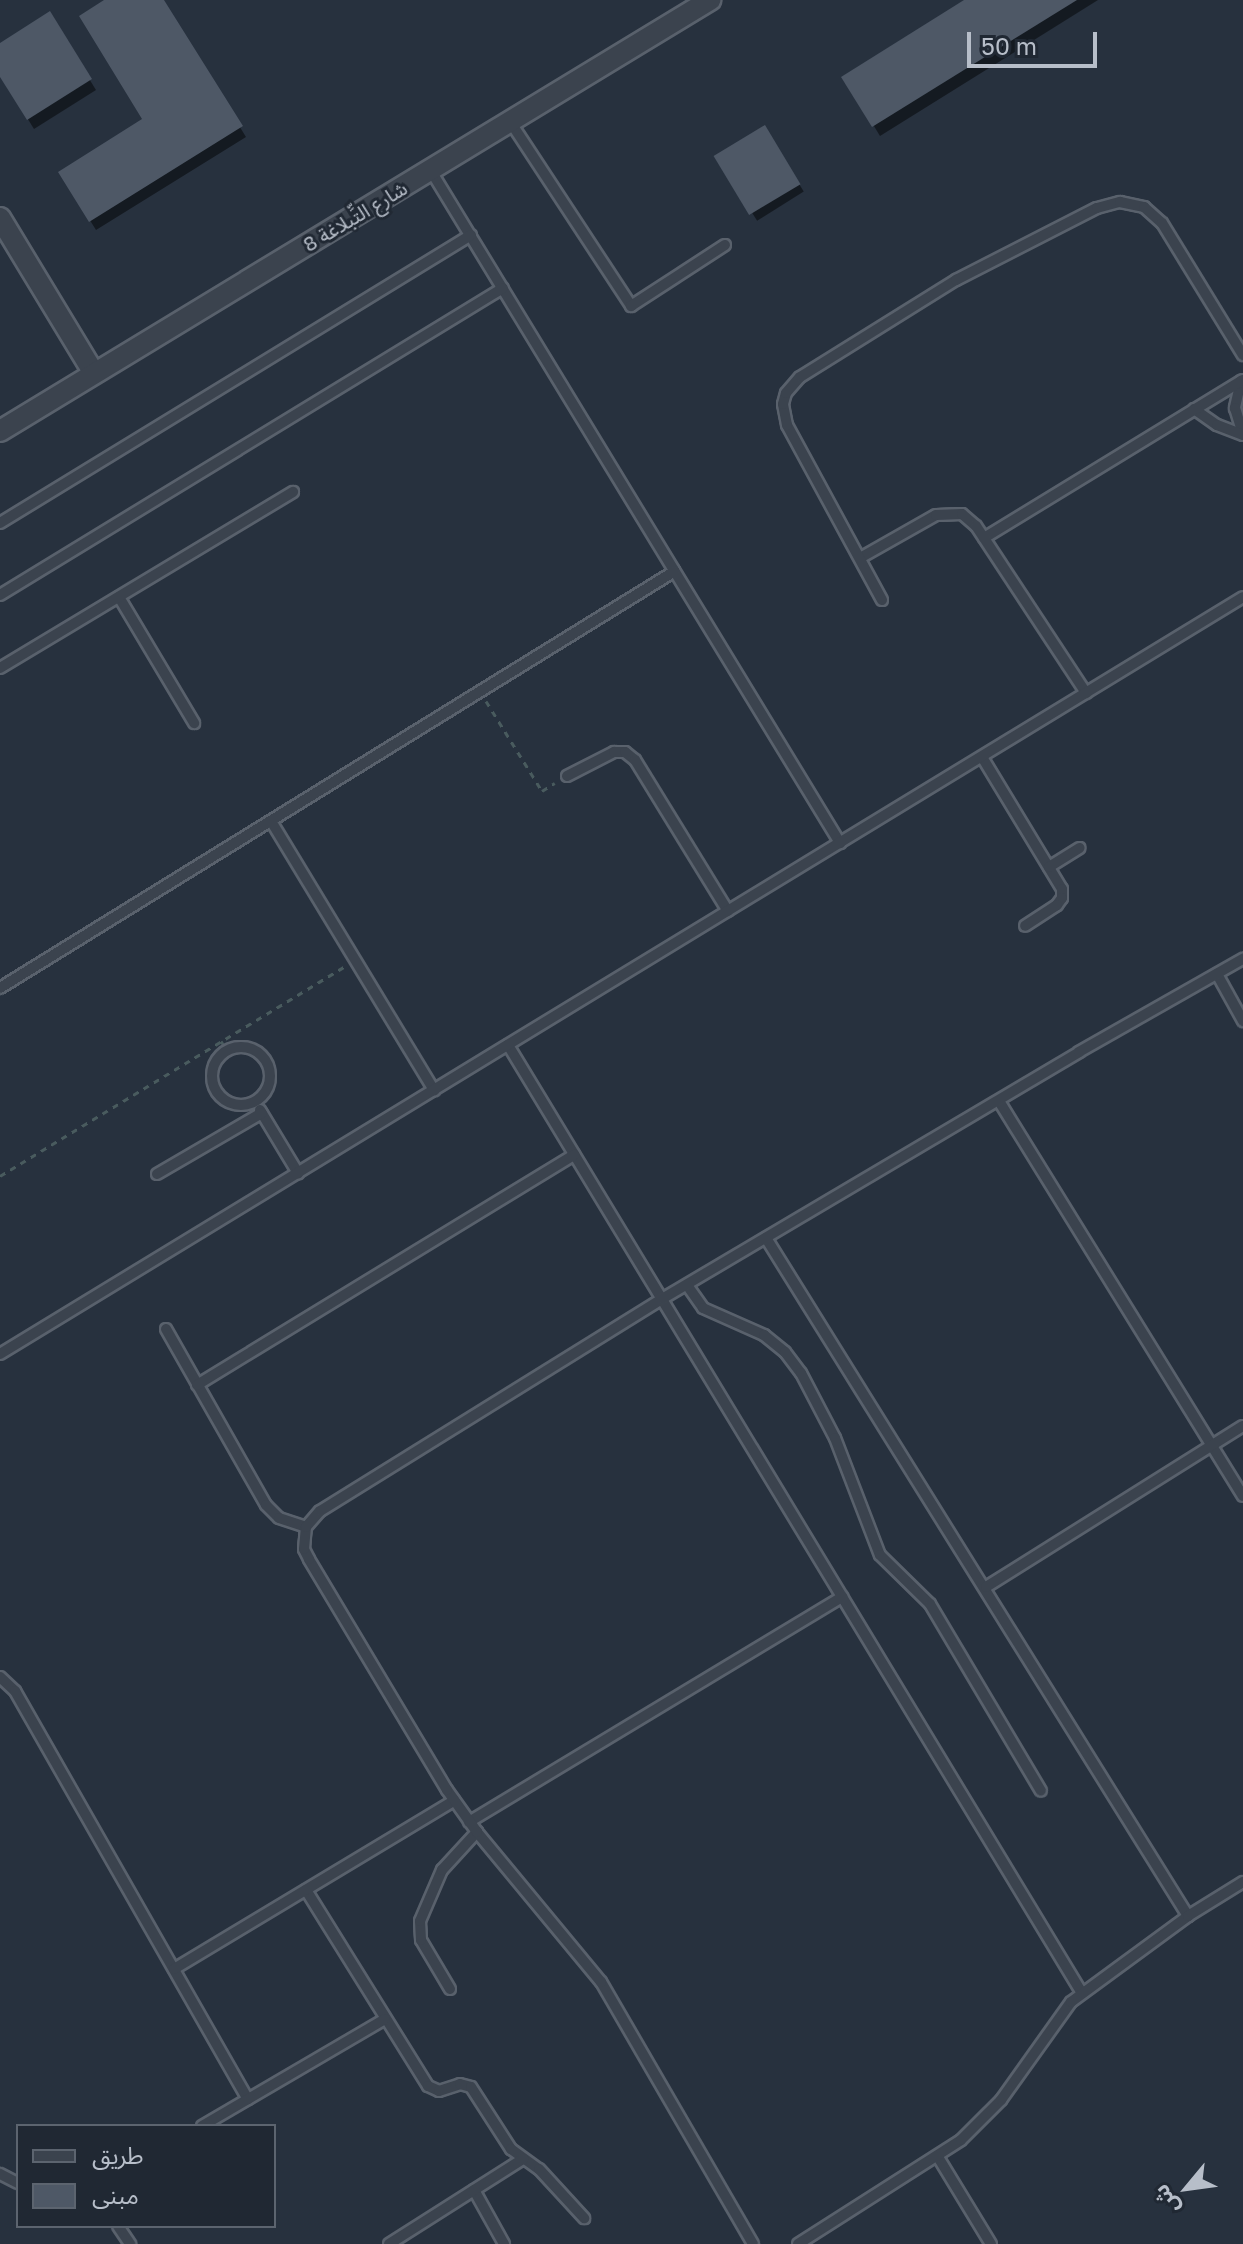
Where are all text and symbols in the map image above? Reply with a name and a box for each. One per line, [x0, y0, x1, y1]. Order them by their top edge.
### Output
scale bar [971, 16, 1101, 66]
text: 50 m [981, 31, 1037, 60]
street label: شارع التِّبلاغة 8 [299, 176, 411, 256]
legend [16, 2124, 276, 2228]
text: طريق [92, 2140, 144, 2169]
north arrow [1147, 2148, 1227, 2228]
text: مبنى [92, 2180, 139, 2209]
text: ش [1146, 2180, 1185, 2220]

